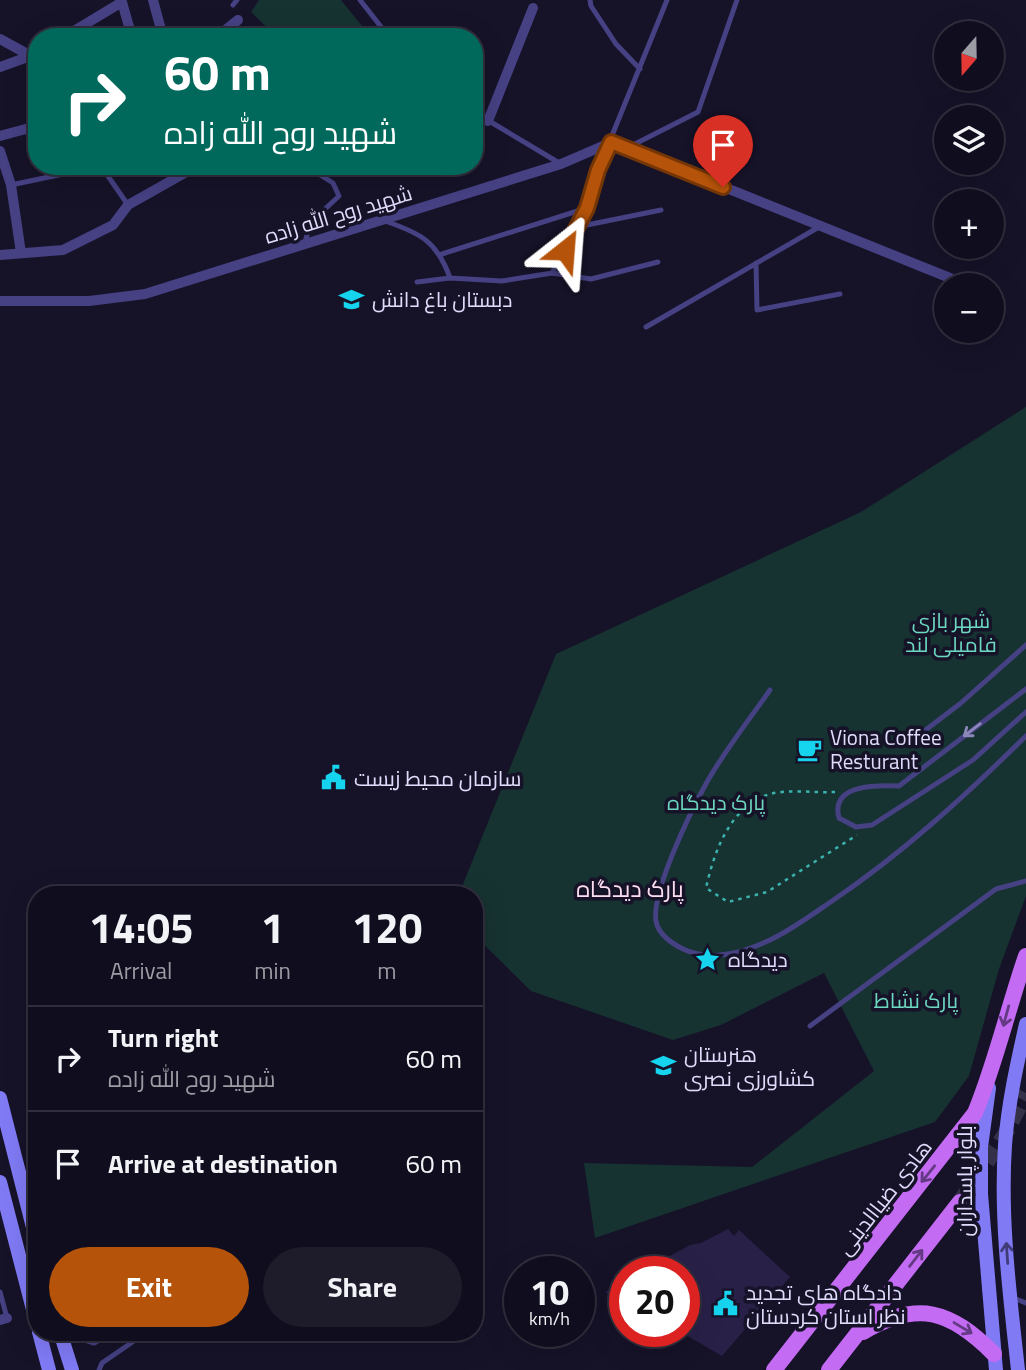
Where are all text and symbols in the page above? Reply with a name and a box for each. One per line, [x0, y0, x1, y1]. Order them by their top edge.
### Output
north arrow [934, 21, 1004, 91]
map controls [934, 21, 1004, 343]
text: 60 m [164, 34, 271, 109]
icon: right [49, 56, 140, 147]
button: layers [934, 105, 1004, 175]
text: شهید روح الله زاده [164, 108, 397, 156]
pin [693, 115, 753, 187]
icon: arrive [704, 126, 742, 164]
street label: شهید روح الله زاده [260, 176, 416, 252]
button: + [934, 189, 1004, 259]
position arrow [528, 213, 602, 287]
button: − [934, 273, 1004, 343]
place label: دبستان باغ دانش [372, 283, 512, 315]
school or university icon: دبستان باغ دانش [338, 285, 366, 313]
park label: شهر بازی فامیلی لند [905, 604, 997, 660]
place label: Viona Coffee Resturant [830, 721, 942, 777]
one-way arrow [963, 723, 981, 738]
cafe icon: Viona Coffee Resturant [796, 735, 824, 763]
place label: سازمان محیط زیست [354, 762, 521, 794]
public building icon: سازمان محیط زیست [320, 764, 348, 792]
park label: پارک دیدگاه [667, 786, 765, 818]
district label: پارک دیدگاه [576, 871, 684, 906]
text: 14:05 [89, 895, 194, 959]
text: 1 [261, 895, 284, 959]
text: 120 [352, 895, 422, 959]
place label: دیدگاه [728, 943, 788, 975]
place icon: دیدگاه [694, 945, 722, 973]
text: Arrival [110, 953, 172, 988]
text: min [254, 953, 291, 988]
text: m [377, 953, 397, 988]
park label: پارک نشاط [874, 984, 959, 1016]
one-way arrow [999, 1004, 1012, 1027]
text: Turn right [108, 1018, 219, 1057]
place label: هنرستان کشاورزی نصری [684, 1038, 815, 1094]
text: 60 m [405, 1039, 462, 1078]
icon: right [49, 1040, 87, 1078]
school or university icon: هنرستان کشاورزی نصری [650, 1052, 678, 1080]
text: شهید روح الله زاده [108, 1061, 276, 1096]
street label: بلوار پاسداران [948, 1125, 980, 1237]
street label: هادی ضیاالدینی [829, 1132, 939, 1262]
text: Arrive at destination [108, 1144, 338, 1183]
text: 60 m [405, 1144, 462, 1183]
icon: arrive [49, 1145, 87, 1183]
one-way arrow [920, 1165, 935, 1183]
one-way arrow [1000, 1243, 1013, 1265]
button: Exit [49, 1247, 249, 1327]
button: Share [263, 1247, 462, 1327]
one-way arrow [909, 1250, 924, 1268]
speed limit sign: 20 [609, 1256, 700, 1347]
text: 10 [530, 1265, 569, 1319]
place label: دادگاه های تجدید نظر استان کردستان [746, 1276, 906, 1332]
public building icon: دادگاه های تجدید نظر استان کردستان [712, 1290, 740, 1318]
text: km/h [529, 1305, 570, 1332]
one-way arrow [953, 1321, 973, 1335]

